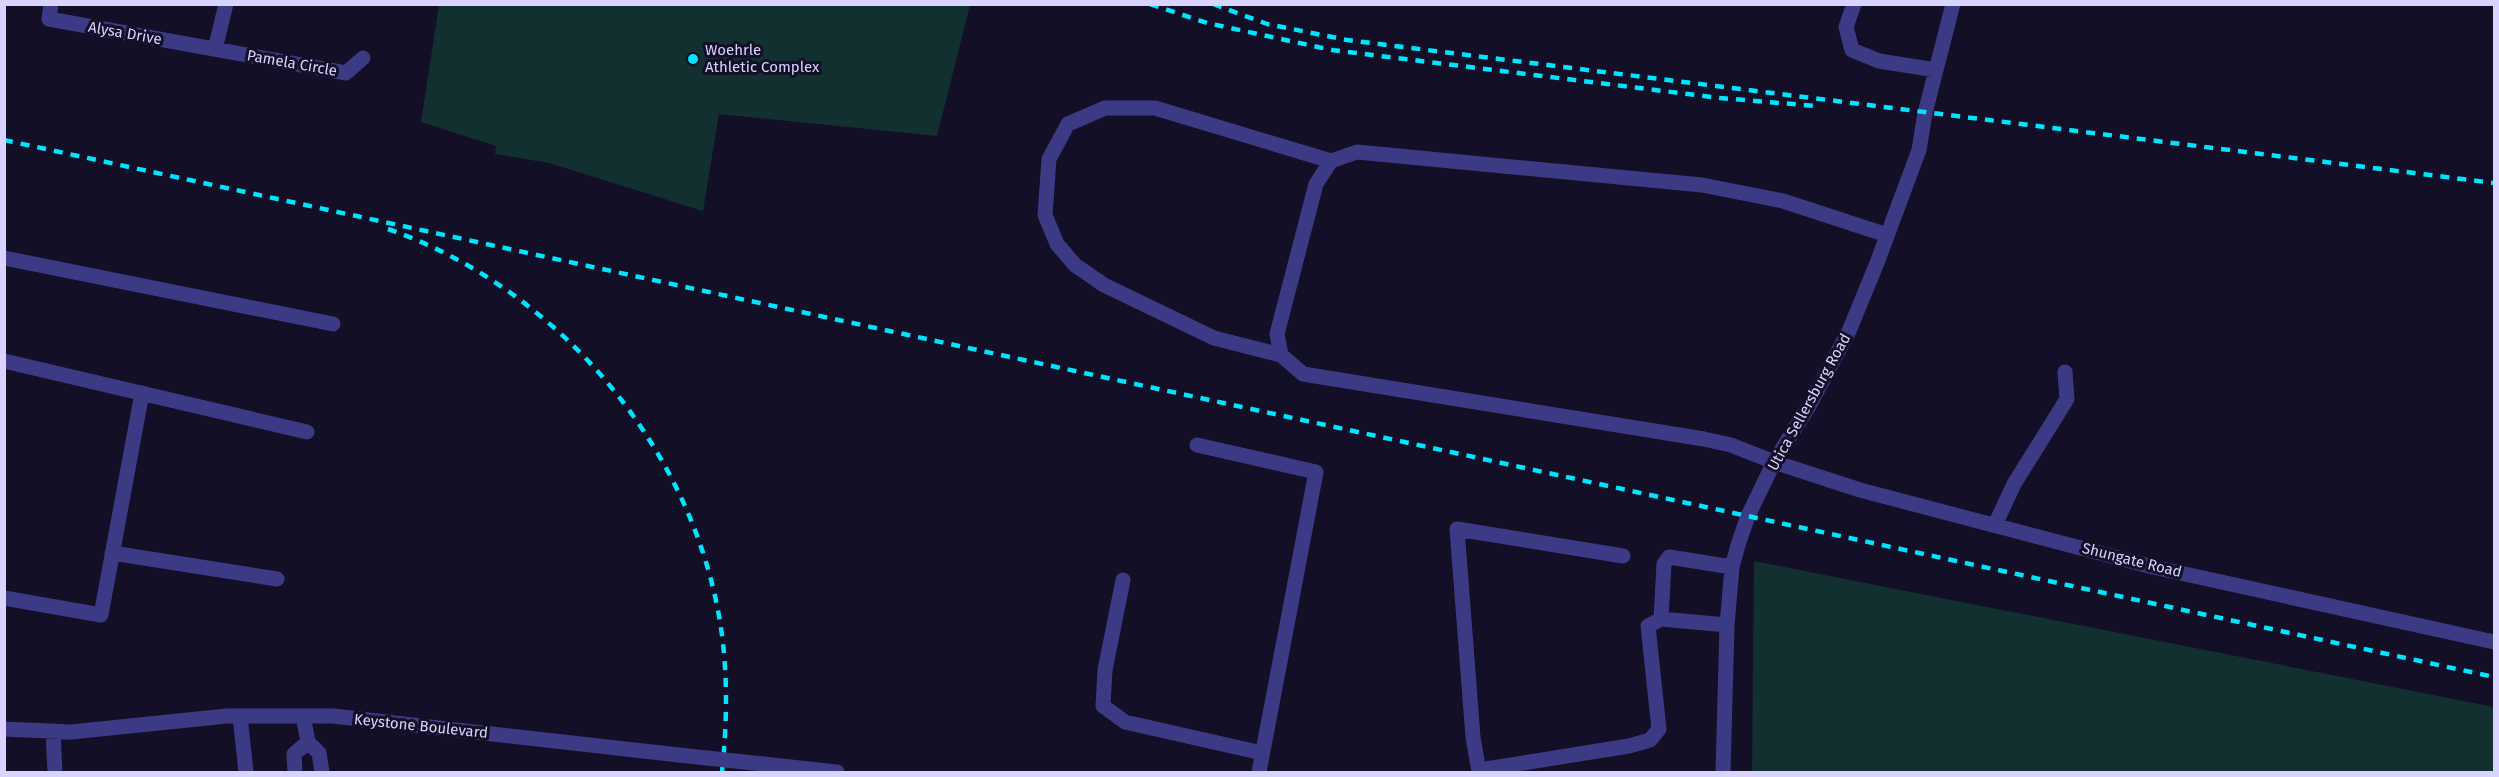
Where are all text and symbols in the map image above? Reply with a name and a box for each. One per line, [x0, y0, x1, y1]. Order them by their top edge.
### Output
street label: Alysa Drive [87, 18, 163, 48]
place label: Woehrle Athletic Complex [705, 41, 820, 76]
street label: Pamela Circle [246, 46, 338, 80]
marker: Woehrle Athletic Complex [686, 52, 700, 66]
street label: Utica Sellersburg Road [1764, 330, 1854, 474]
street label: Shungate Road [2080, 539, 2184, 581]
street label: Keystone Boulevard [353, 710, 489, 742]

